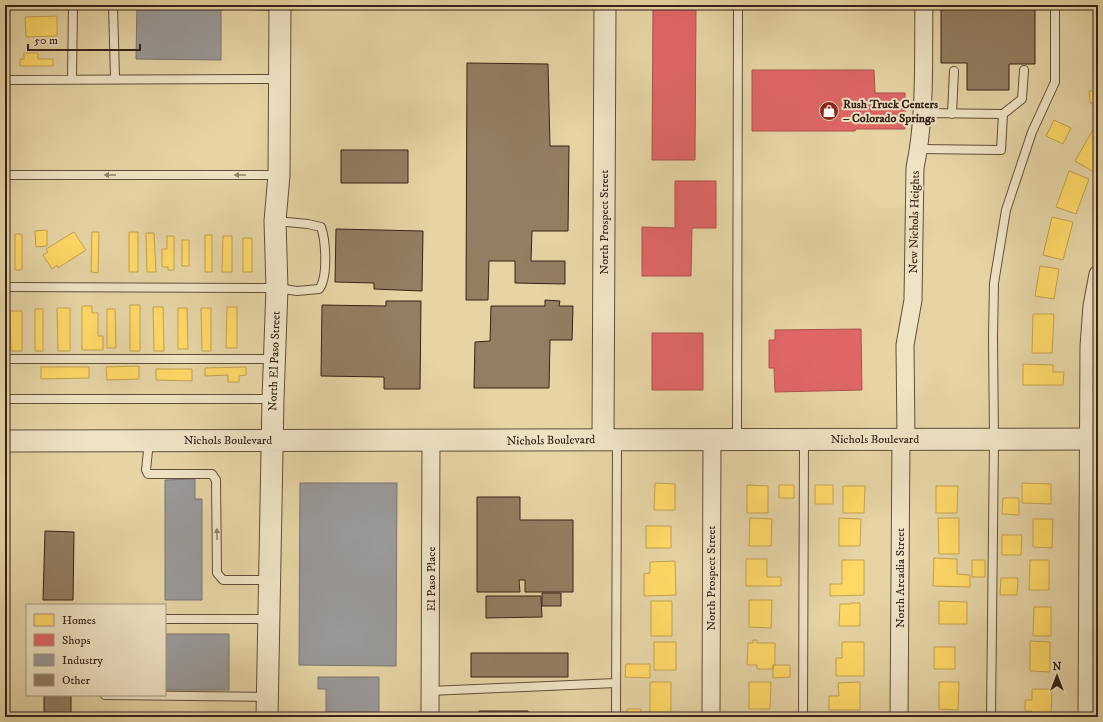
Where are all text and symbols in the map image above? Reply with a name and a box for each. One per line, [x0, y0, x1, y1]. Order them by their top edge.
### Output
scale bar [28, 26, 140, 52]
text: 50 m [34, 33, 58, 48]
place label: Rush Truck Centers – Colorado Springs [842, 97, 938, 126]
shop icon: Rush Truck Centers – Colorado Springs [818, 100, 840, 122]
street label: North Prospect Street [597, 169, 612, 274]
street label: New Nichols Heights [906, 171, 923, 273]
one-way arrow [103, 172, 116, 178]
one-way arrow [233, 172, 246, 178]
street label: North El Paso Street [265, 311, 284, 411]
street label: Nichols Boulevard [507, 432, 595, 449]
street label: Nichols Boulevard [831, 432, 919, 447]
street label: Nichols Boulevard [184, 433, 272, 448]
street label: North Prospect Street [704, 525, 719, 630]
one-way arrow [214, 527, 220, 540]
street label: North Arcadia Street [893, 528, 908, 628]
street label: El Paso Place [424, 547, 439, 611]
legend [26, 604, 166, 696]
text: Homes [62, 613, 96, 628]
text: Shops [62, 633, 90, 648]
text: Industry [62, 653, 103, 668]
north arrow [1037, 656, 1077, 696]
text: N [1052, 660, 1062, 674]
text: Other [62, 673, 91, 688]

